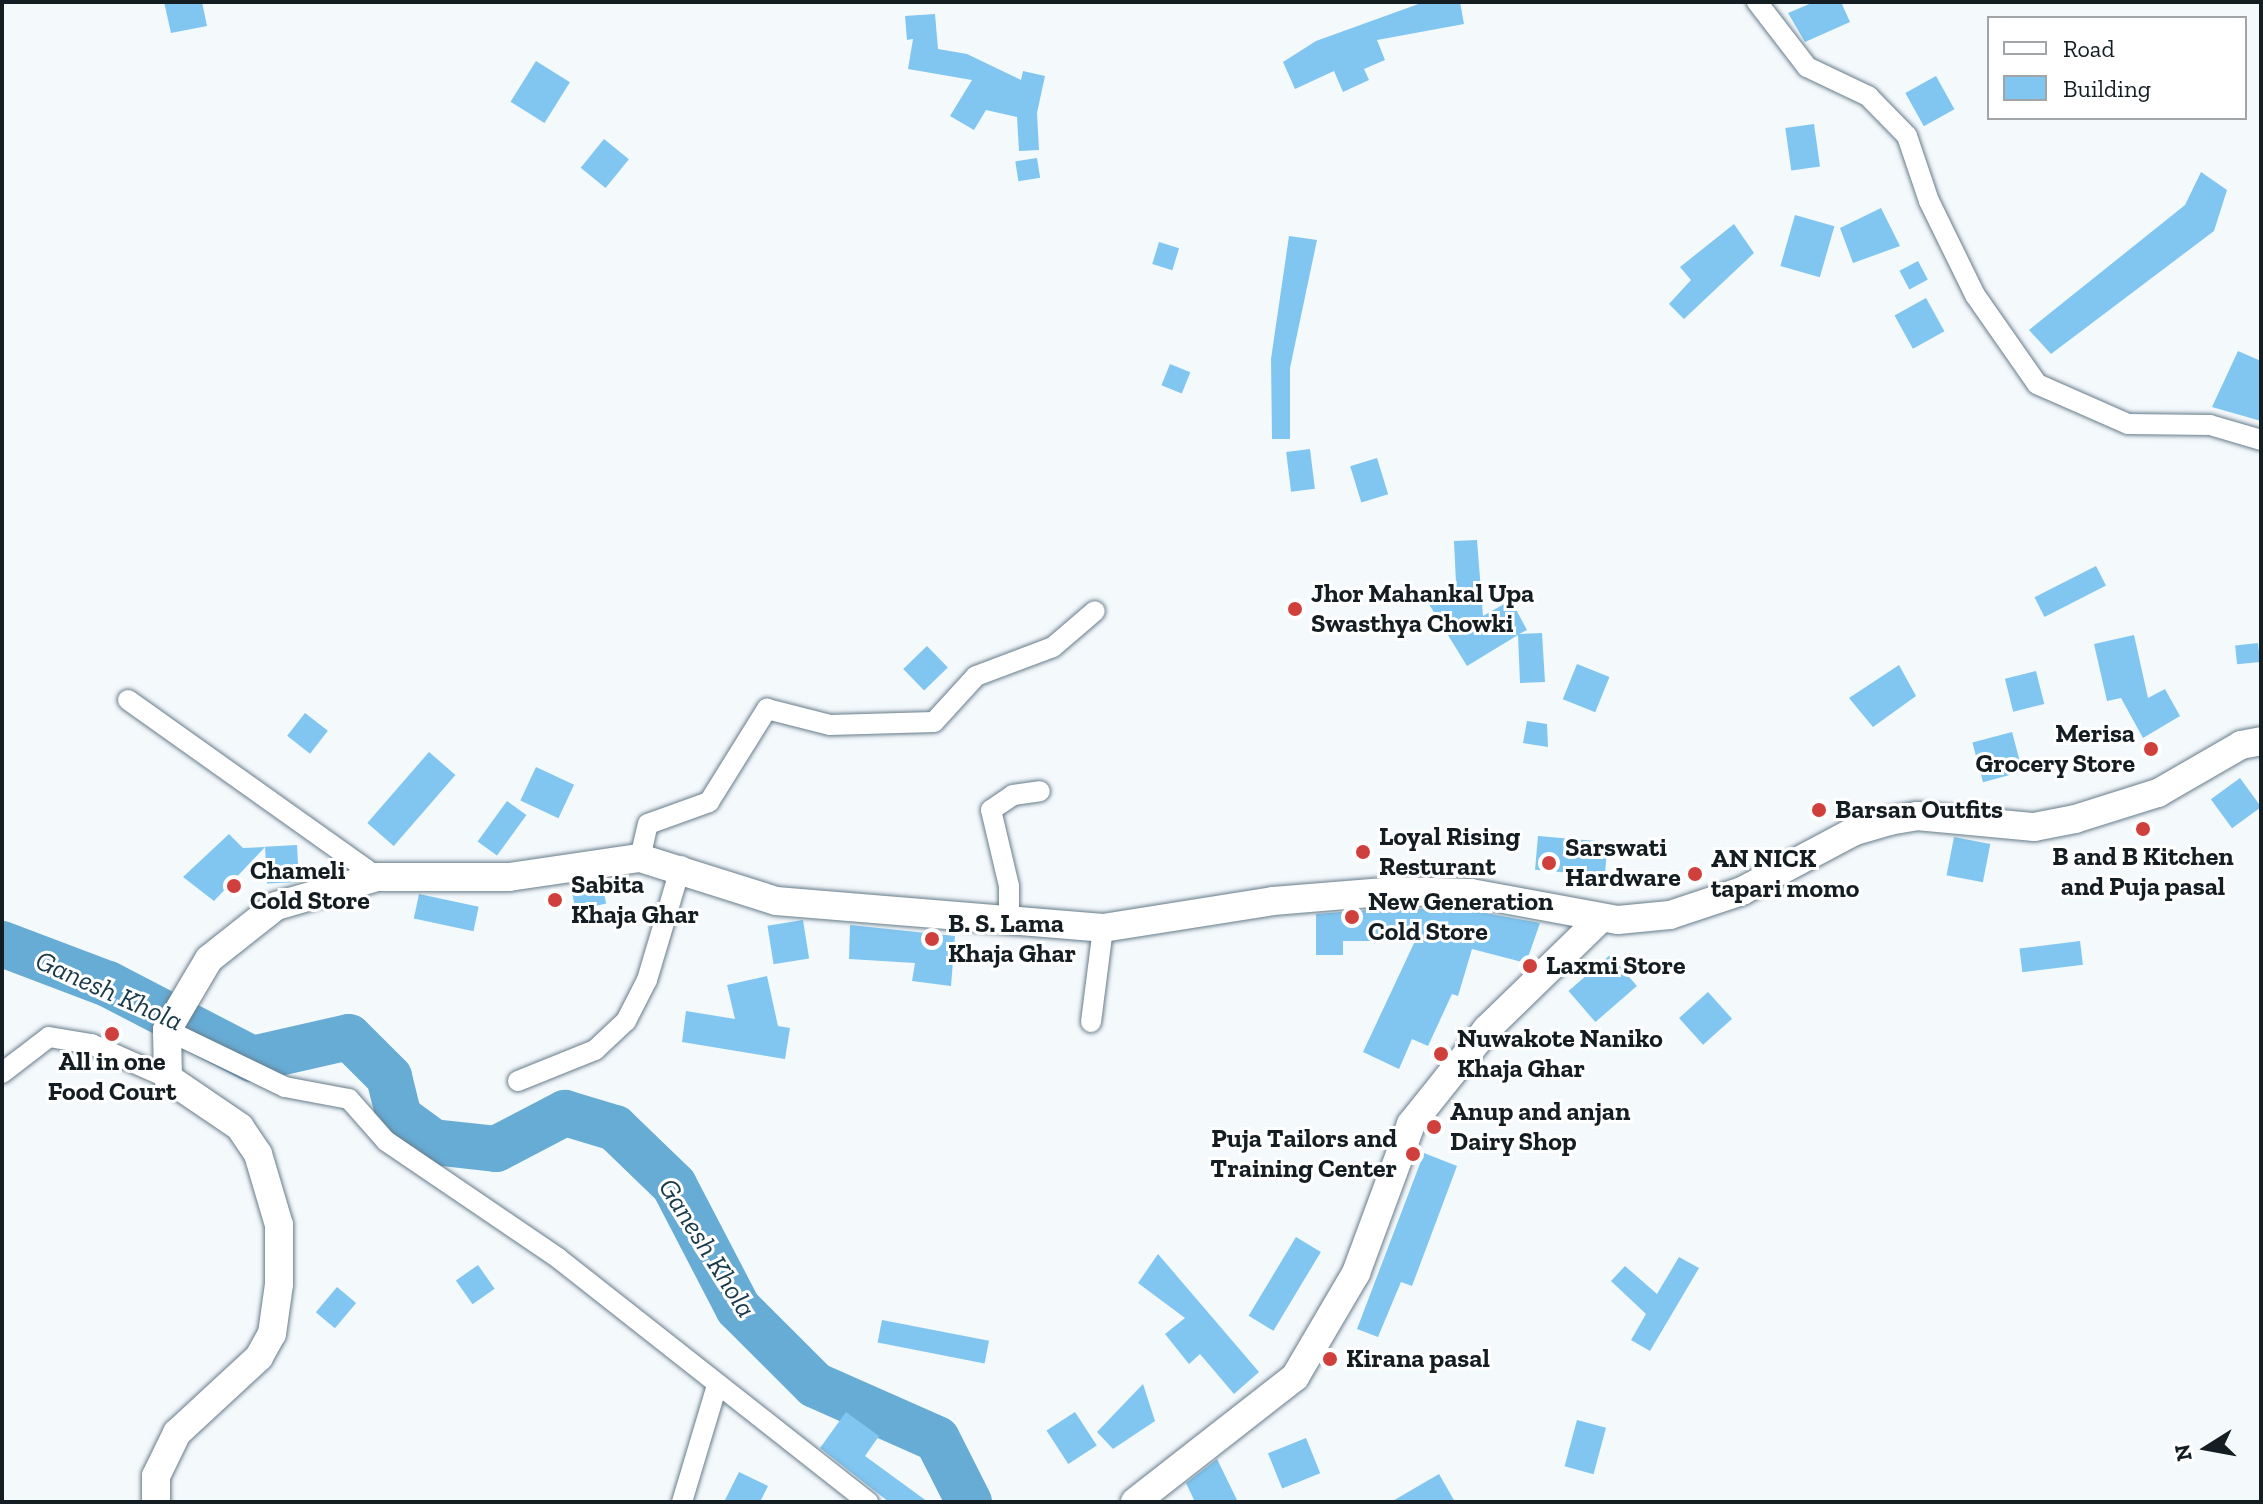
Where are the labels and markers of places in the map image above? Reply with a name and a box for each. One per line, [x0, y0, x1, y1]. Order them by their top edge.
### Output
place label: Jhor Mahankal Upa Swasthya Chowki [1311, 578, 1535, 640]
marker: Jhor Mahankal Upa Swasthya Chowki [1286, 600, 1304, 618]
place label: Merisa Grocery Store [1975, 718, 2135, 780]
marker: Merisa Grocery Store [2142, 740, 2160, 758]
place label: Barsan Outfits [1835, 794, 2003, 826]
marker: Barsan Outfits [1810, 801, 1828, 819]
marker: B and B Kitchen and Puja pasal [2134, 820, 2152, 838]
place label: Loyal Rising Resturant [1379, 821, 1520, 882]
place label: Sarswati Hardware [1565, 832, 1681, 894]
place label: B and B Kitchen and Puja pasal [2052, 841, 2234, 902]
marker: Loyal Rising Resturant [1354, 843, 1372, 861]
place label: AN NICK tapari momo [1711, 843, 1859, 904]
marker: Sarswati Hardware [1540, 854, 1558, 872]
place label: Chameli Cold Store [250, 855, 370, 916]
marker: AN NICK tapari momo [1686, 865, 1704, 883]
place label: Sabita Khaja Ghar [571, 869, 699, 930]
marker: Chameli Cold Store [225, 877, 243, 895]
place label: New Generation Cold Store [1368, 886, 1554, 948]
marker: Sabita Khaja Ghar [546, 891, 564, 909]
place label: B. S. Lama Khaja Ghar [948, 908, 1076, 970]
marker: New Generation Cold Store [1343, 908, 1361, 926]
marker: B. S. Lama Khaja Ghar [923, 930, 941, 948]
place label: Laxmi Store [1546, 950, 1685, 982]
marker: Laxmi Store [1521, 957, 1539, 975]
place label: Nuwakote Naniko Khaja Ghar [1457, 1023, 1663, 1084]
marker: All in one Food Court [103, 1025, 121, 1043]
marker: Nuwakote Naniko Khaja Ghar [1432, 1045, 1450, 1063]
place label: All in one Food Court [48, 1046, 176, 1108]
place label: Anup and anjan Dairy Shop [1450, 1096, 1630, 1158]
marker: Anup and anjan Dairy Shop [1425, 1118, 1443, 1136]
place label: Puja Tailors and Training Center [1210, 1123, 1397, 1184]
marker: Puja Tailors and Training Center [1404, 1145, 1422, 1163]
place label: Kirana pasal [1346, 1343, 1490, 1375]
marker: Kirana pasal [1321, 1350, 1339, 1368]

